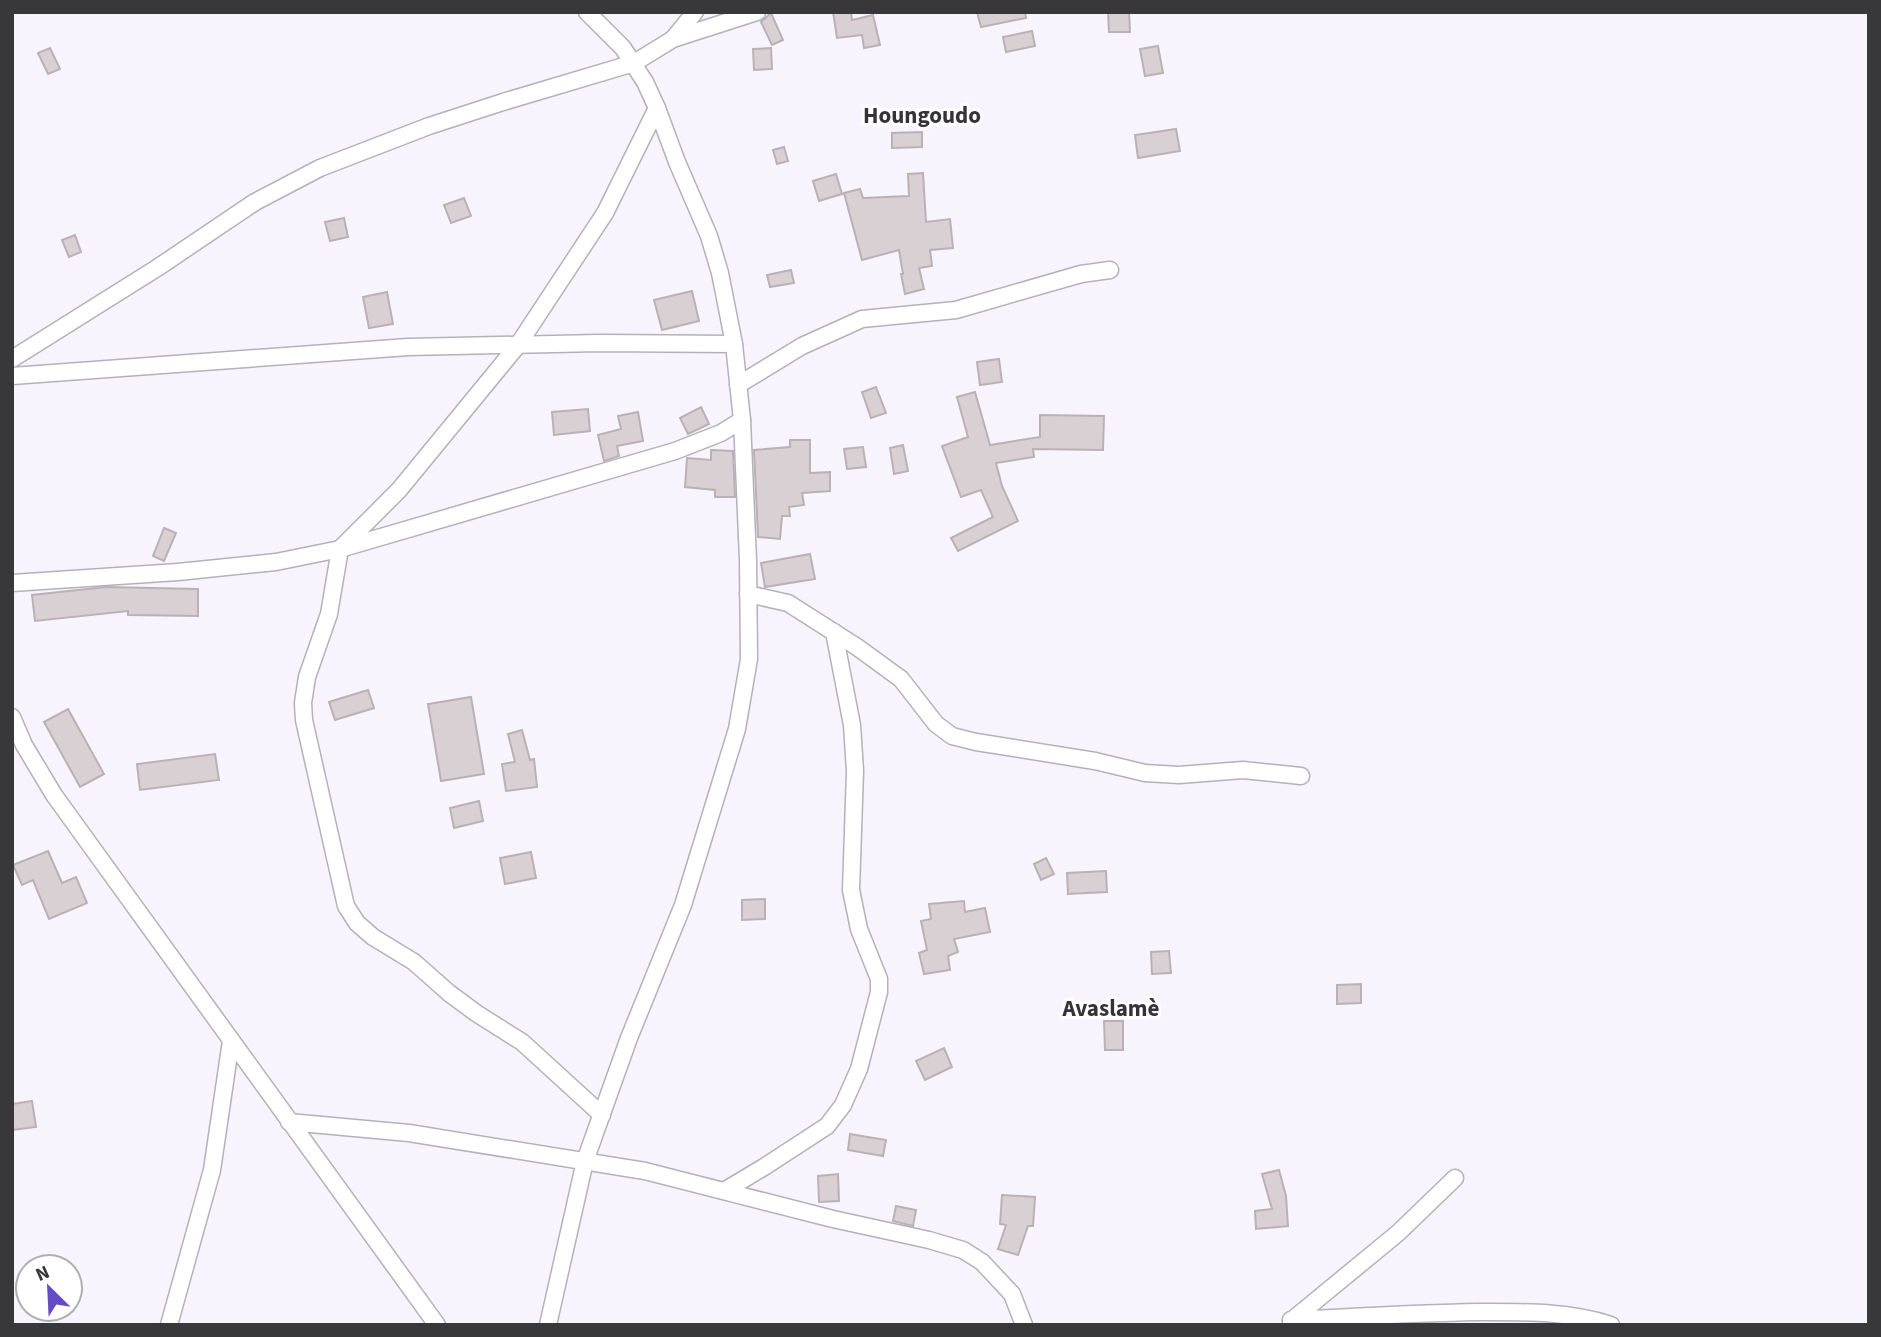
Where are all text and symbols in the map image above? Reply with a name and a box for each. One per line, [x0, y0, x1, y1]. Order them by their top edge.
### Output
district label: Houngoudo [863, 99, 981, 132]
district label: Avaslamè [1061, 992, 1160, 1025]
north arrow [14, 1253, 84, 1323]
text: N [31, 1259, 54, 1289]

